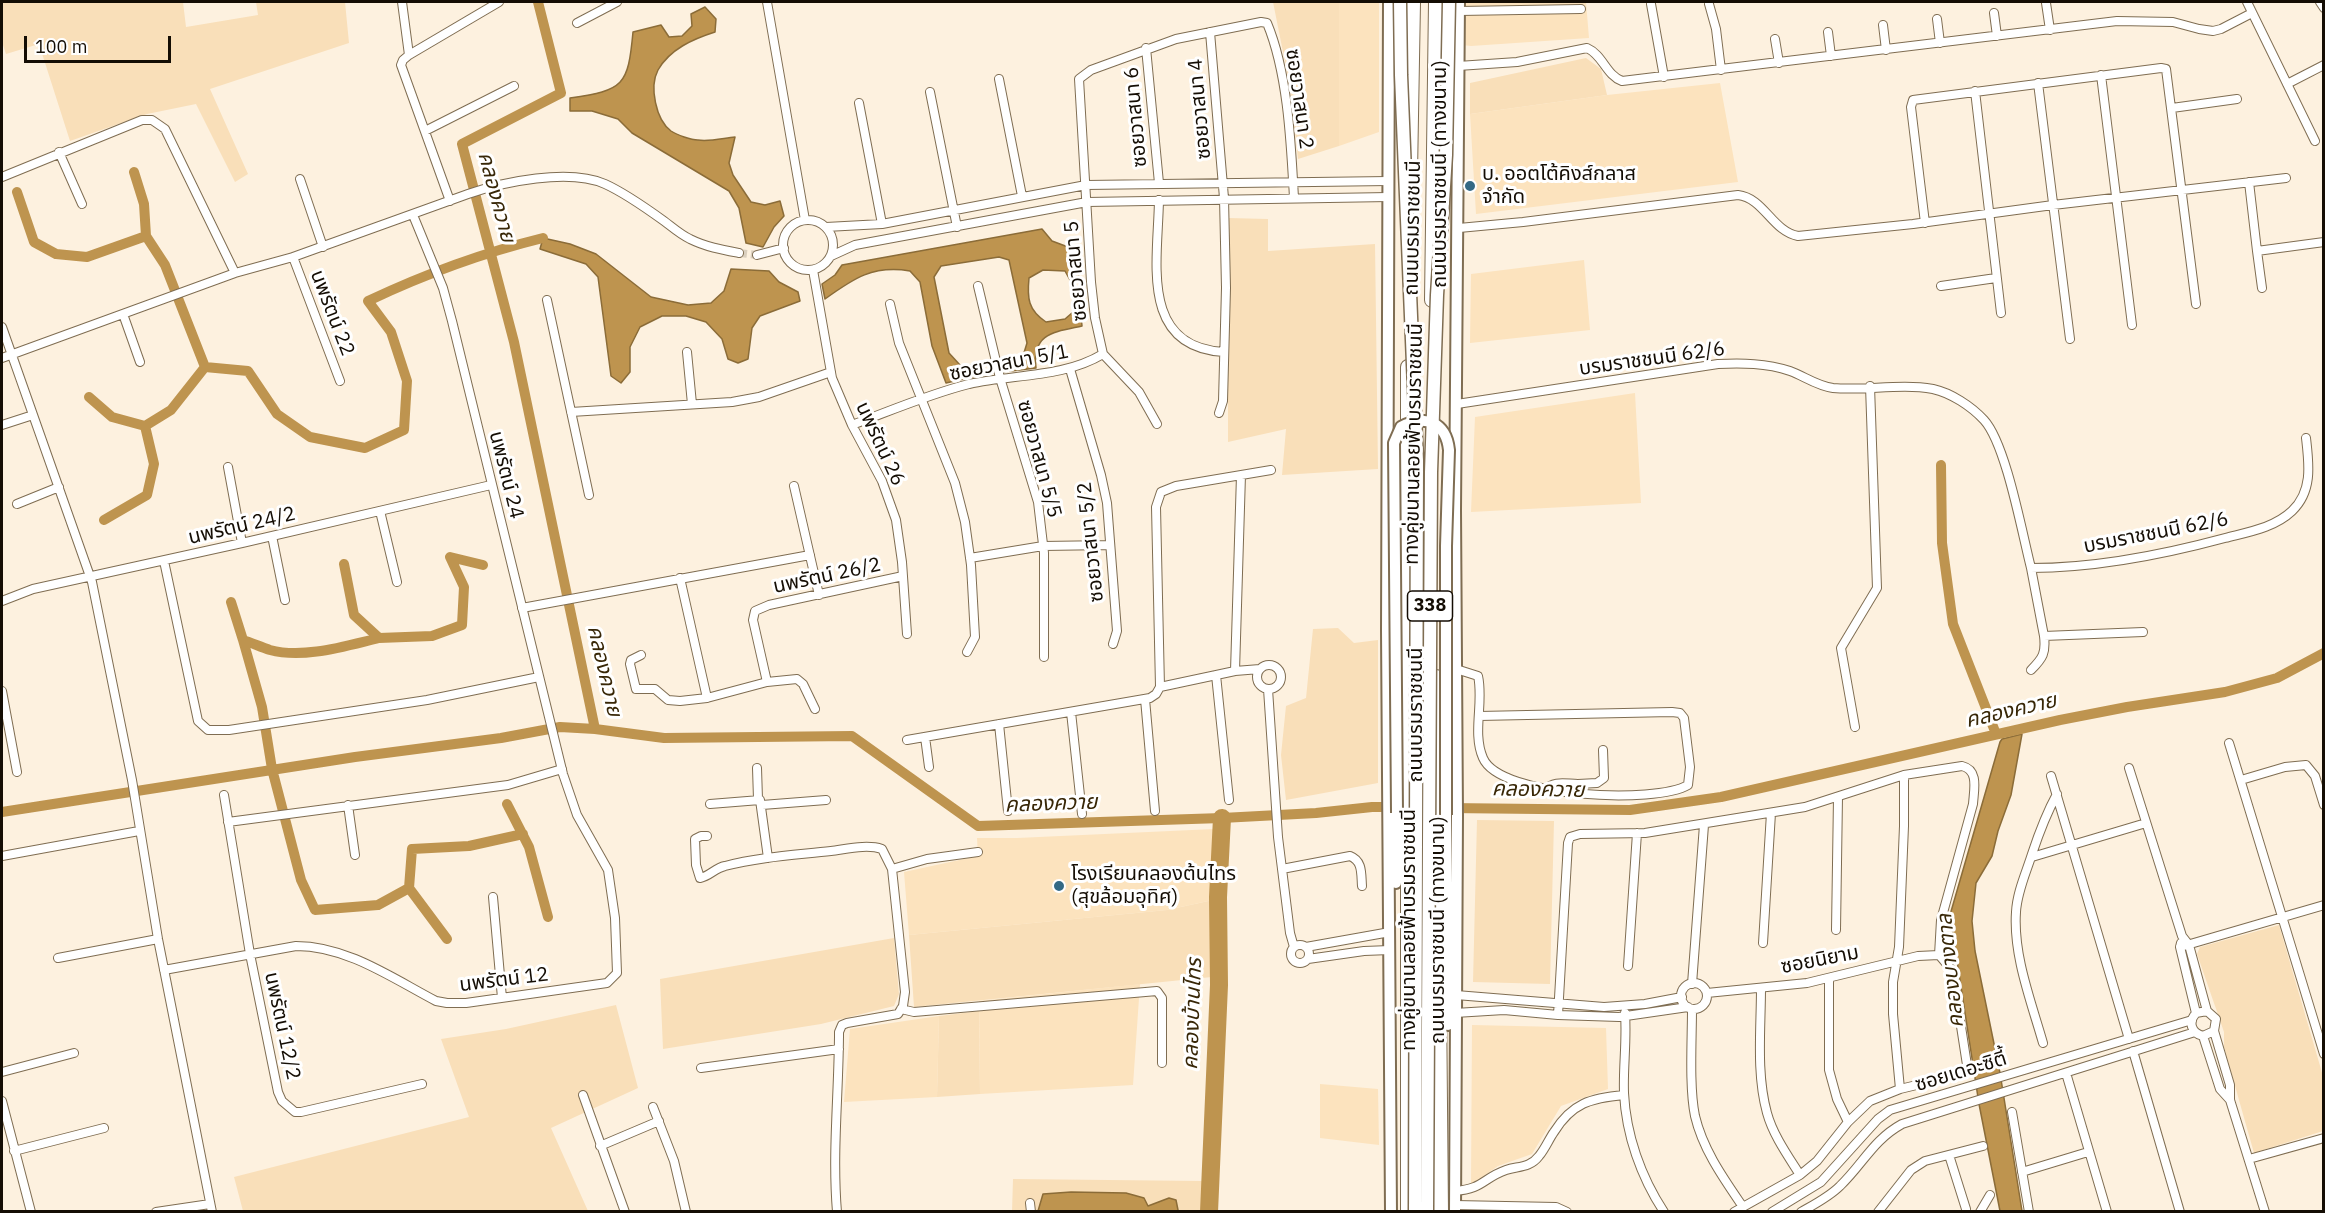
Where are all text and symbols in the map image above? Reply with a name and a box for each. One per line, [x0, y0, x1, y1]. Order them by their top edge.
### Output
scale bar [27, 24, 174, 62]
text: 100 m [35, 35, 87, 58]
street label: ซอยวาสนา 2 [1280, 47, 1318, 151]
street label: ซอยวาสนา 4 [1184, 58, 1216, 160]
street label: ถนนบรมราชชนนี (ทางขนาน) [1428, 60, 1452, 288]
street label: ซอยวาสนา 6 [1120, 66, 1152, 168]
water label: คลองควาย [472, 149, 520, 245]
street label: ถนนบรมราชชนนี [1400, 160, 1426, 296]
place label: บ. ออตโต้คิงส์กลาส จำกัด [1482, 162, 1636, 209]
marker: บ. ออตโต้คิงส์กลาส จำกัด [1463, 179, 1477, 193]
street label: ซอยวาสนา 5 [1060, 220, 1092, 322]
street label: นพรัตน์ 22 [305, 267, 359, 359]
street label: ทางคู่ขนานลอยฟ้าบรมราชชนนี [1400, 323, 1428, 565]
street label: บรมราชชนนี 62/6 [1578, 337, 1726, 381]
street label: ซอยวาสนา 5/1 [947, 340, 1071, 386]
street label: นพรัตน์ 26 [850, 398, 910, 490]
street label: ซอยวาสนา 5/5 [1012, 398, 1066, 520]
street label: นพรัตน์ 24 [484, 429, 528, 521]
street label: ซอยวาสนา 5/2 [1073, 481, 1109, 603]
street label: นพรัตน์ 24/2 [186, 502, 298, 550]
street label: บรมราชชนนี 62/6 [2082, 507, 2230, 559]
street label: นพรัตน์ 26/2 [771, 553, 883, 599]
road number: 338 [1408, 591, 1452, 621]
water label: คลองควาย [581, 623, 627, 719]
street label: ถนนบรมราชชนนี [1404, 647, 1428, 783]
water label: คลองควาย [1963, 688, 2059, 734]
water label: คลองควาย [1492, 777, 1584, 803]
water label: คลองควาย [1004, 790, 1098, 818]
street label: ทางคู่ขนานลอยฟ้าบรมราชชนนี [1397, 809, 1421, 1051]
street label: ถนนบรมราชชนนี (ทางขนาน) [1426, 816, 1450, 1044]
place label: โรงเรียนคลองต้นไทร (สุขล้อมอุทิศ) [1071, 862, 1236, 909]
marker: โรงเรียนคลองต้นไทร (สุขล้อมอุทิศ) [1052, 879, 1066, 893]
water label: คลองบางตาล [1932, 913, 1970, 1029]
street label: ซอยนิยาม [1779, 941, 1861, 979]
water label: คลองบ้านไทร [1178, 958, 1208, 1070]
street label: นพรัตน์ 12 [458, 963, 550, 997]
street label: นพรัตน์ 12/2 [259, 970, 305, 1082]
street label: ซอยเดอะซิตี้ [1912, 1047, 2010, 1097]

